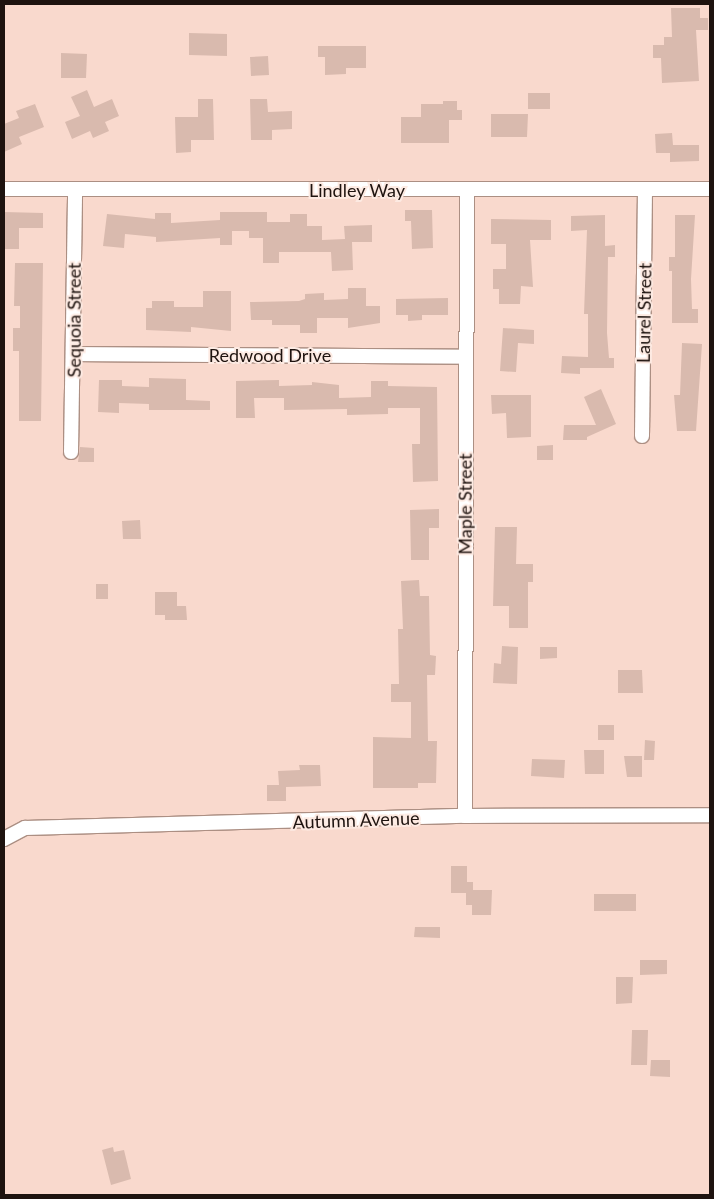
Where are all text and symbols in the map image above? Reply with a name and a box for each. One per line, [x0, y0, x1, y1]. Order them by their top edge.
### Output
street label: Lindley Way [309, 179, 405, 201]
street label: Sequoia Street [63, 263, 85, 377]
street label: Laurel Street [632, 263, 656, 363]
street label: Redwood Drive [209, 344, 331, 366]
street label: Maple Street [454, 453, 476, 555]
street label: Autumn Avenue [292, 807, 420, 833]

